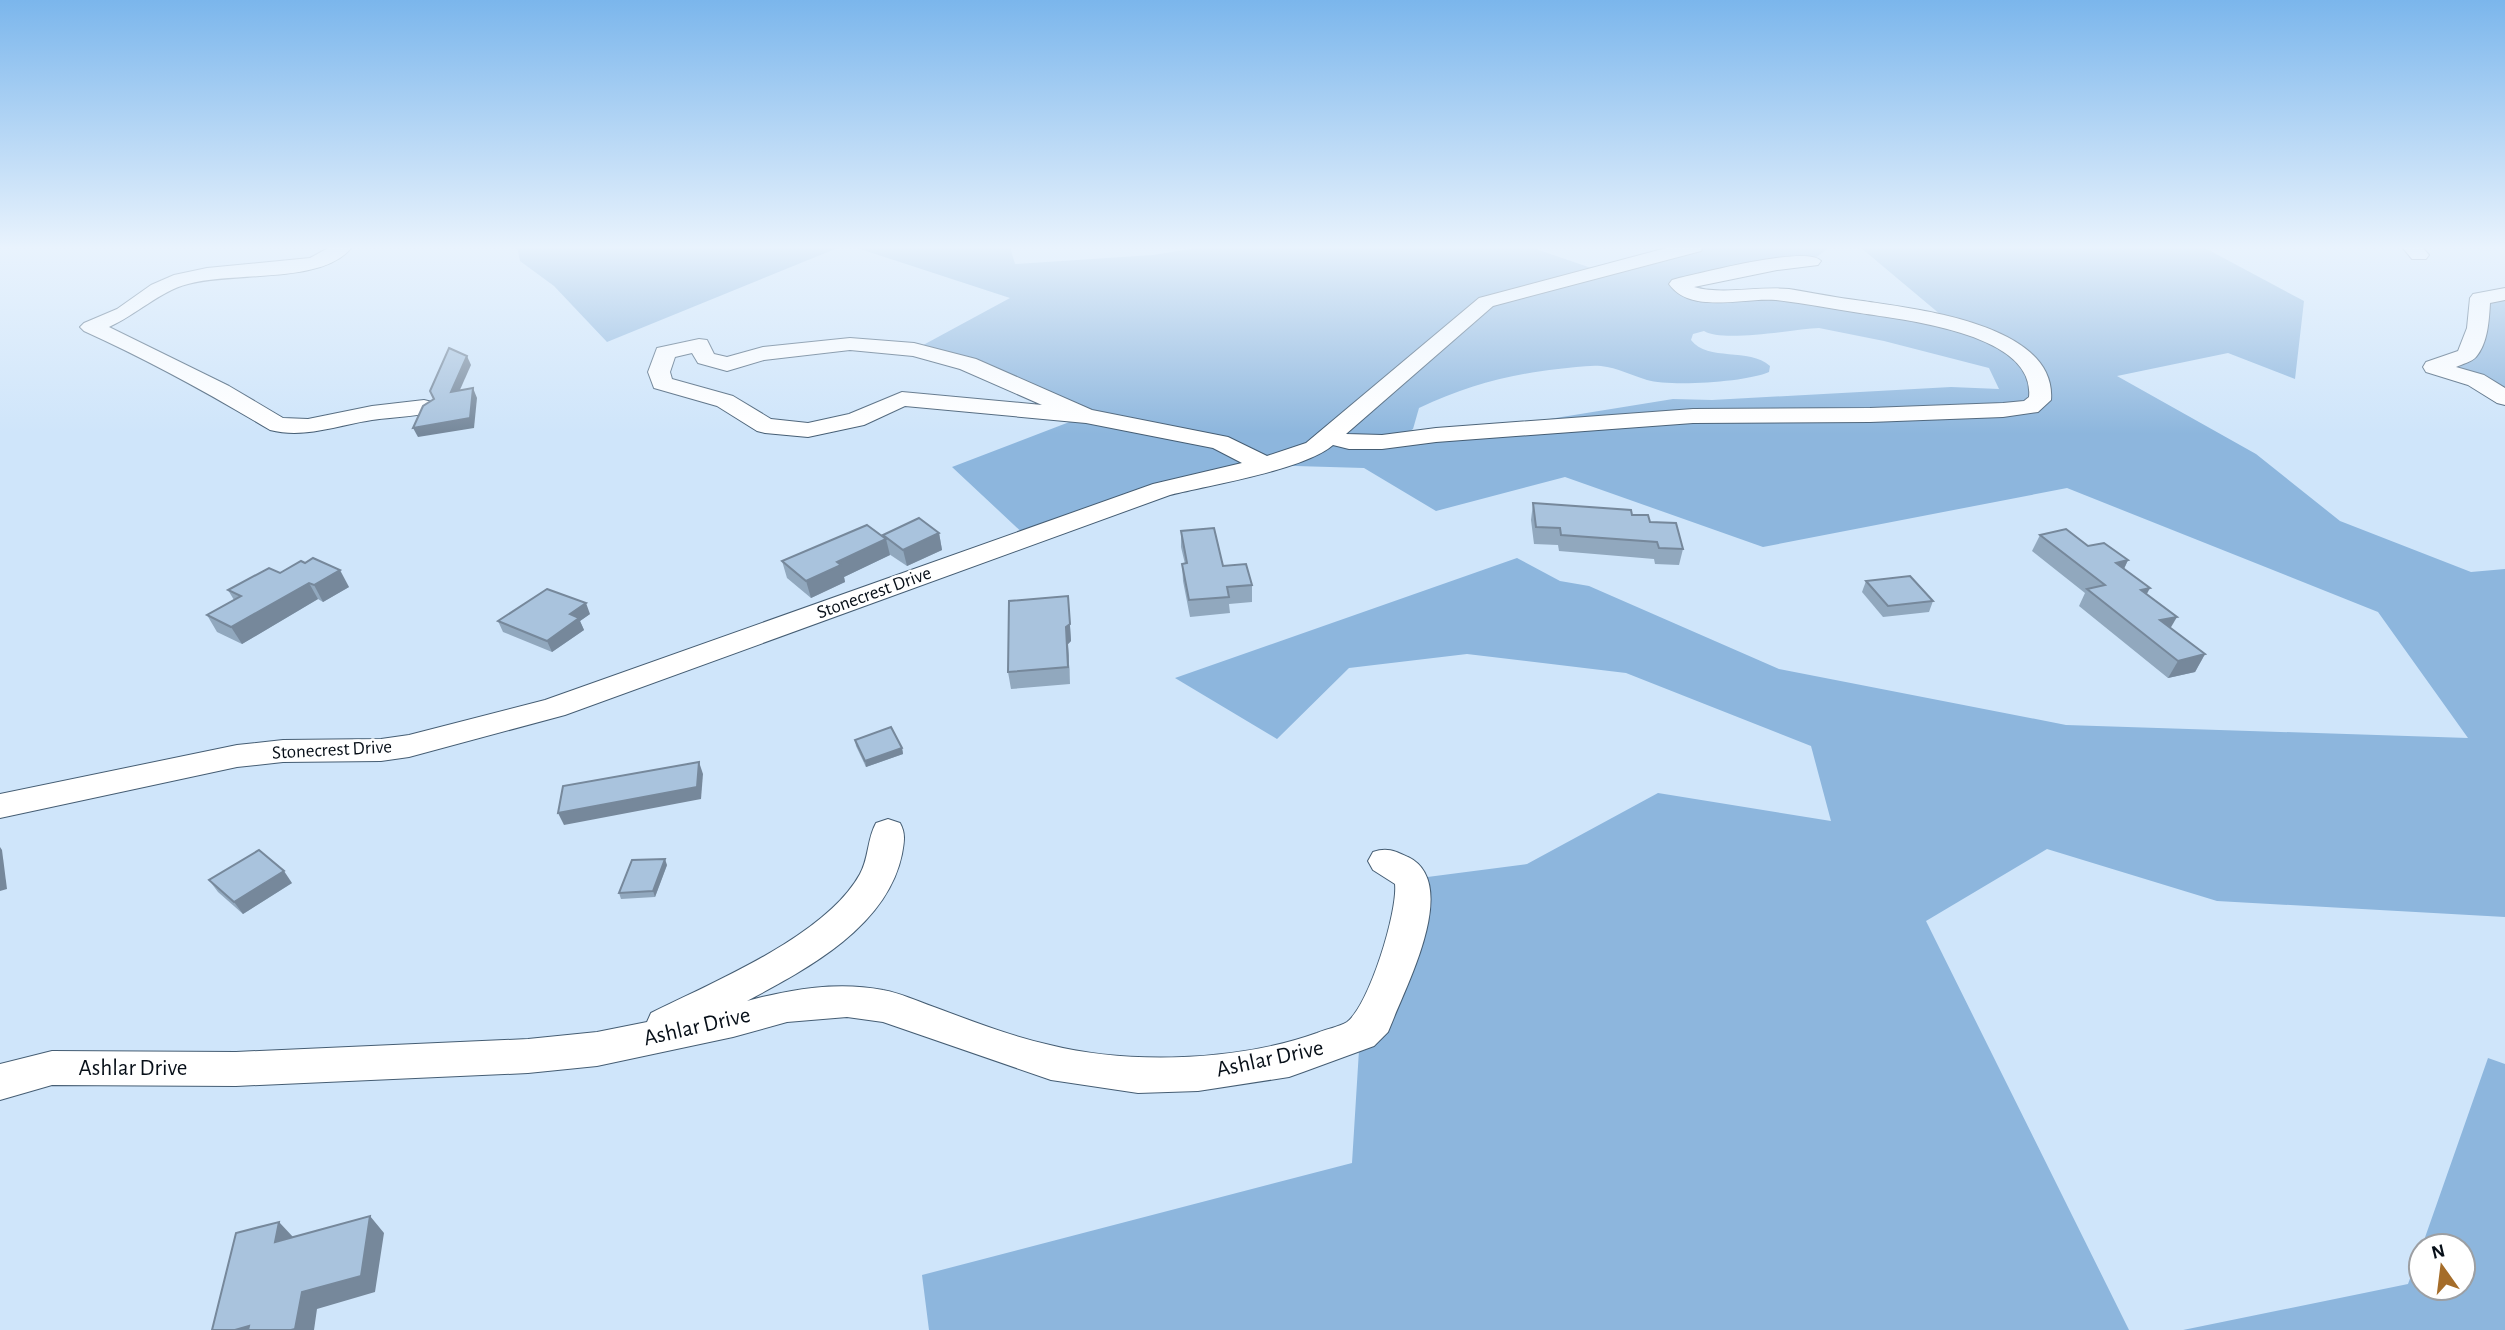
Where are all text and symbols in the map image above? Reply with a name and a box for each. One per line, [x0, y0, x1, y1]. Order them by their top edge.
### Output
street label: Stonecrest Drive [814, 564, 934, 622]
street label: Stonecrest Drive [271, 737, 393, 763]
street label: Ashlar Drive [641, 1004, 753, 1050]
street label: Ashlar Drive [1214, 1036, 1326, 1082]
street label: Ashlar Drive [79, 1057, 187, 1080]
north arrow [2407, 1232, 2477, 1302]
text: N [2430, 1241, 2447, 1263]

